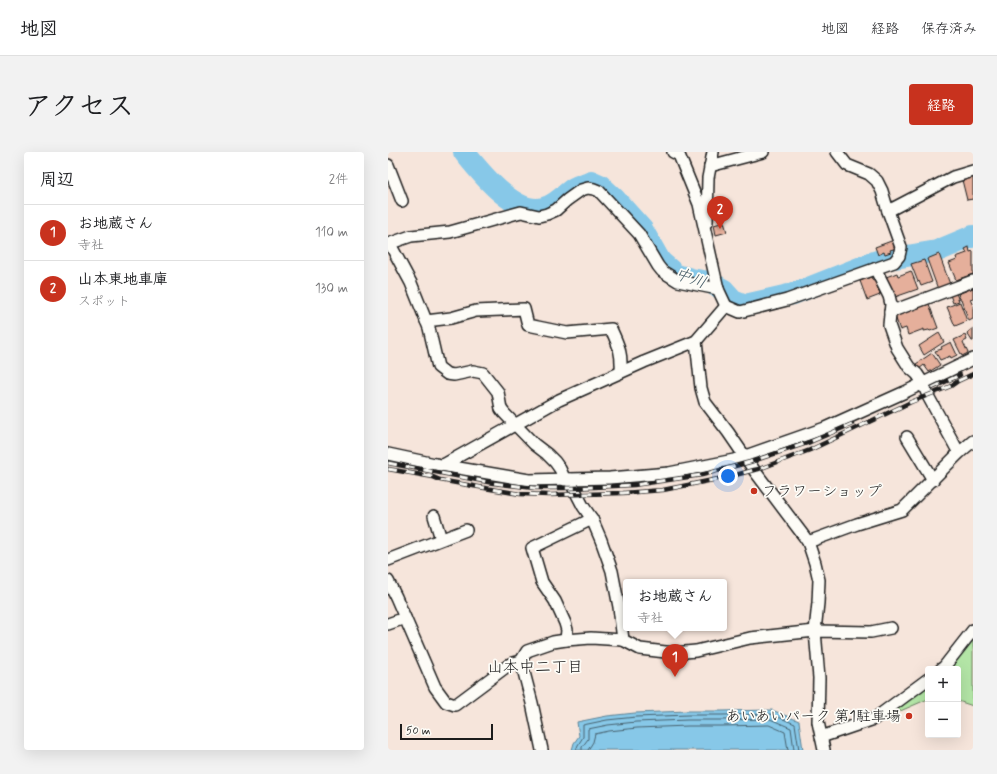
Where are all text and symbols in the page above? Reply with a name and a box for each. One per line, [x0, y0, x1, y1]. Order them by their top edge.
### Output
text: 地図 [20, 17, 58, 42]
text: 地図 [821, 20, 849, 38]
text: 経路 [871, 20, 899, 38]
text: 保存済み [921, 20, 977, 38]
button: 経路 [909, 84, 973, 125]
text: アクセス [24, 89, 134, 126]
text: 周辺 [40, 169, 74, 191]
text: 2件 [329, 171, 348, 188]
pin: 2 [707, 196, 733, 229]
text: お地蔵さん [78, 214, 153, 234]
text: 1 [50, 224, 56, 241]
text: 110 m [315, 224, 348, 241]
text: 寺社 [78, 237, 104, 254]
water label: 中川 [672, 263, 709, 294]
text: 山本東地車庫 [78, 270, 168, 290]
text: 2 [50, 280, 56, 297]
text: 130 m [315, 280, 348, 297]
text: スポット [78, 293, 130, 310]
your location [718, 466, 738, 486]
place label: フラワーショップ [762, 482, 882, 502]
marker: フラワーショップ [749, 486, 759, 496]
popup [623, 579, 727, 631]
text: お地蔵さん [637, 587, 713, 607]
text: 寺社 [637, 610, 664, 627]
pin: 1 [662, 644, 688, 677]
district label: 山本中二丁目 [487, 657, 583, 678]
map controls [925, 666, 961, 738]
button: + [925, 666, 961, 702]
button: − [925, 702, 961, 738]
place label: あいあいパーク 第1駐車場 [726, 707, 901, 727]
marker: あいあいパーク 第1駐車場 [904, 711, 914, 721]
scale bar [400, 722, 493, 741]
text: 50 m [406, 724, 431, 738]

